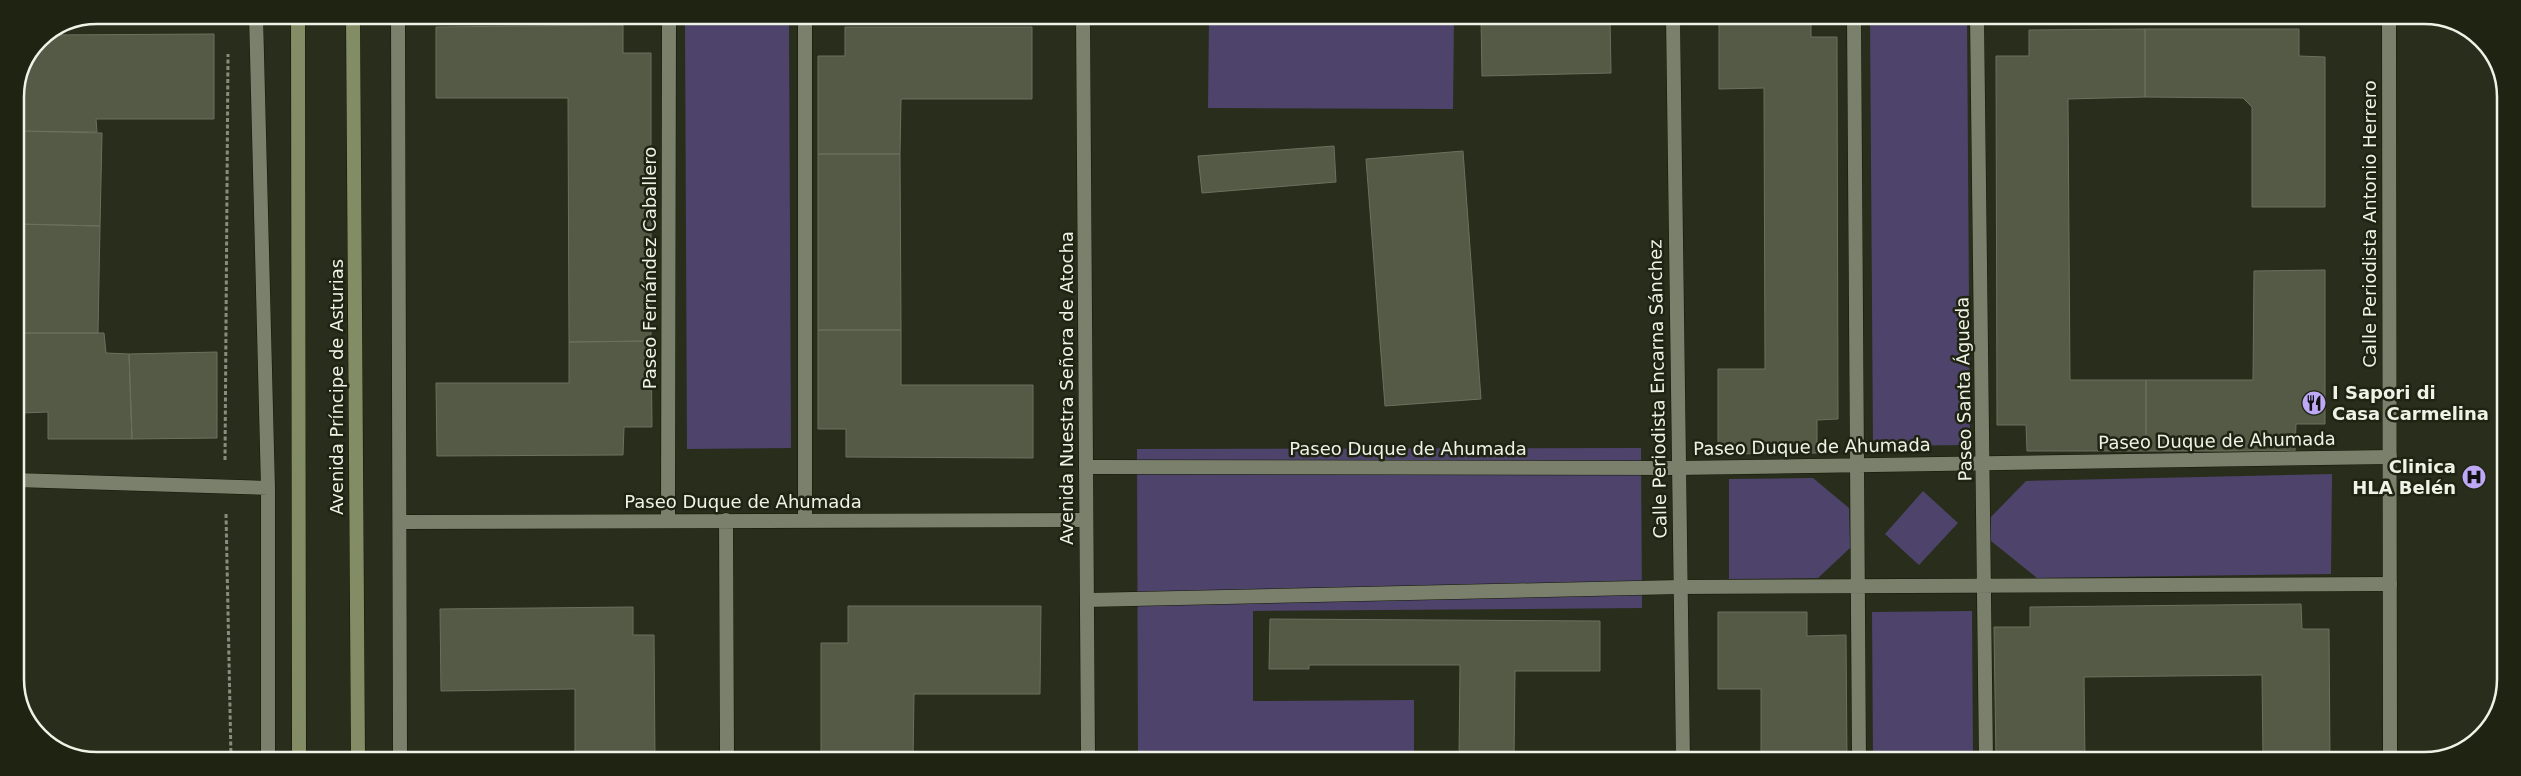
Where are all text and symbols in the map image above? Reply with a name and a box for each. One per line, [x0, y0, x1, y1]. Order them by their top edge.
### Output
street label: Calle Periodista Antonio Herrero [2359, 80, 2380, 368]
street label: Paseo Fernández Caballero [639, 147, 660, 389]
street label: Avenida Nuestra Señora de Atocha [1056, 231, 1077, 545]
street label: Calle Periodista Encarna Sánchez [1644, 239, 1671, 539]
street label: Avenida Príncipe de Asturias [326, 259, 347, 515]
street label: Paseo Santa Águeda [1951, 297, 1976, 481]
place label: I Sapori di Casa Carmelina [2332, 382, 2489, 424]
restaurant icon: I Sapori di Casa Carmelina [2301, 390, 2327, 416]
street label: Paseo Duque de Ahumada [2098, 428, 2336, 453]
street label: Paseo Duque de Ahumada [1693, 434, 1931, 459]
street label: Paseo Duque de Ahumada [1289, 438, 1527, 459]
place label: Clinica HLA Belén [2352, 456, 2456, 498]
hospital icon: Clinica HLA Belén [2461, 464, 2487, 490]
street label: Paseo Duque de Ahumada [624, 491, 862, 512]

